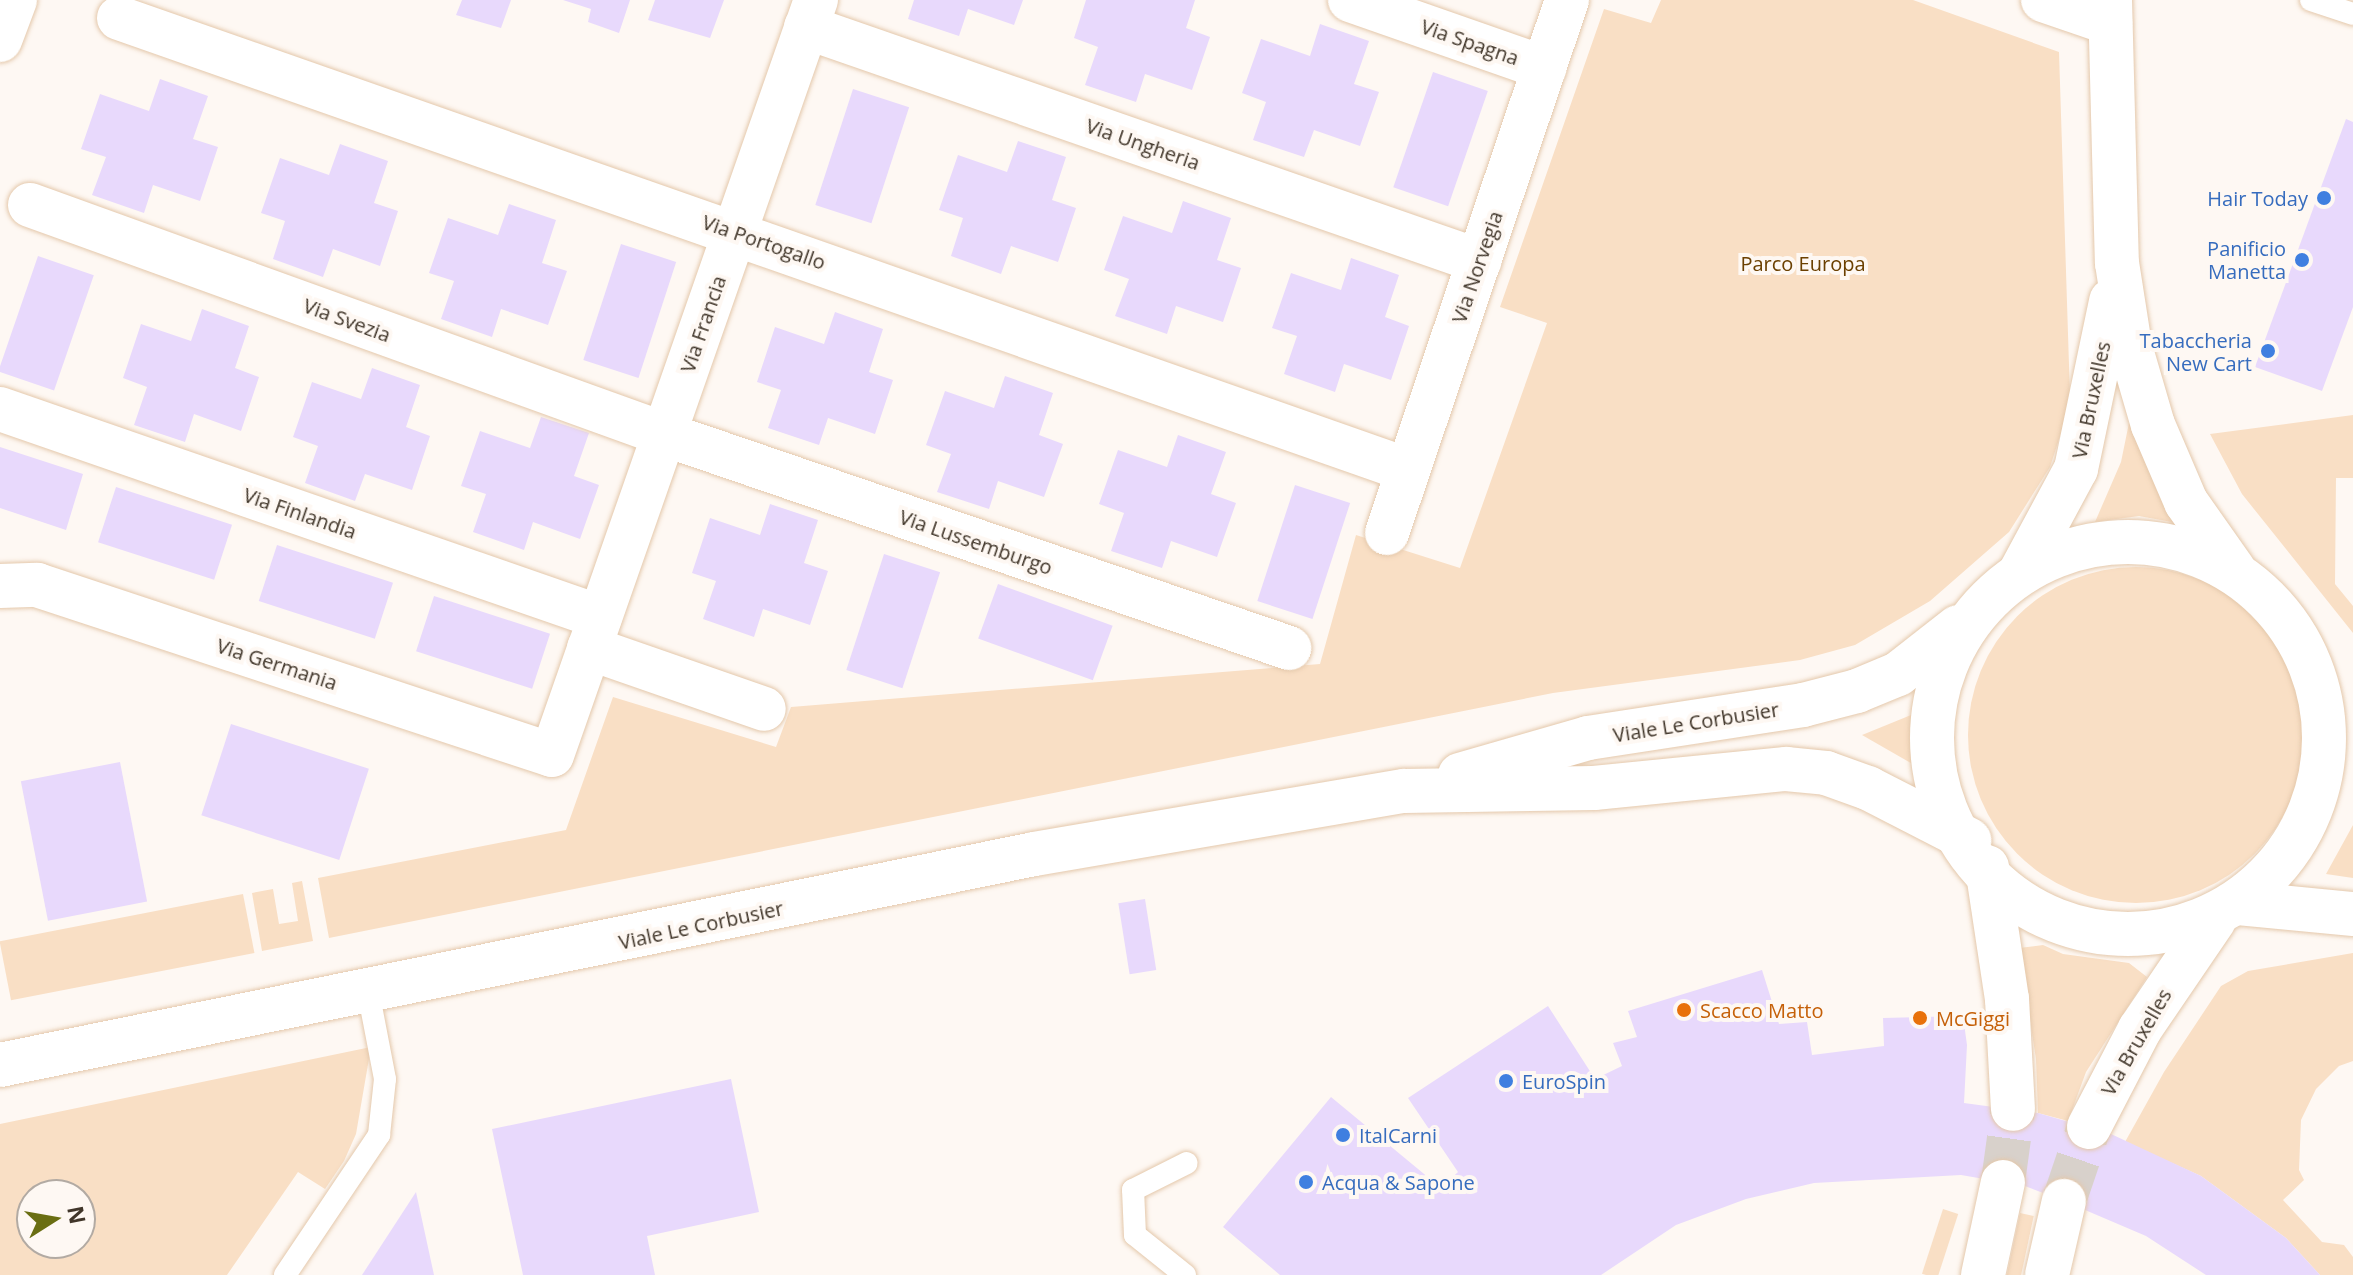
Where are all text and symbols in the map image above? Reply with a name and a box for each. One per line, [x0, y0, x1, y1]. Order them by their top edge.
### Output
street label: Via Spagna [1418, 14, 1522, 70]
street label: Via Ungheria [1083, 113, 1203, 175]
place label: Hair Today [2207, 186, 2308, 210]
marker: Hair Today [2315, 189, 2333, 207]
street label: Via Norvegia [1447, 208, 1507, 326]
street label: Via Portogallo [699, 210, 829, 274]
place label: Panificio Manetta [2207, 236, 2286, 283]
park label: Parco Europa [1740, 251, 1866, 275]
marker: Panificio Manetta [2293, 251, 2311, 269]
street label: Via Francia [675, 272, 731, 376]
street label: Via Svezia [300, 293, 394, 347]
place label: Tabaccheria New Cart [2140, 328, 2252, 375]
street label: Via Bruxelles [2067, 339, 2115, 461]
marker: Tabaccheria New Cart [2259, 342, 2277, 360]
street label: Via Finlandia [240, 482, 360, 544]
street label: Via Lussemburgo [896, 505, 1056, 579]
street label: Via Germania [214, 633, 340, 695]
street label: Viale Le Corbusier [1611, 697, 1781, 747]
street label: Viale Le Corbusier [616, 896, 786, 954]
street label: Via Bruxelles [2096, 984, 2176, 1100]
place label: Scacco Matto [1700, 998, 1823, 1022]
marker: Scacco Matto [1675, 1001, 1693, 1019]
place label: McGiggi [1936, 1006, 2010, 1030]
marker: McGiggi [1911, 1009, 1929, 1027]
place label: EuroSpin [1522, 1069, 1606, 1093]
marker: EuroSpin [1497, 1072, 1515, 1090]
place label: ItalCarni [1359, 1123, 1437, 1147]
marker: ItalCarni [1334, 1126, 1352, 1144]
place label: Acqua & Sapone [1322, 1170, 1475, 1194]
marker: Acqua & Sapone [1297, 1173, 1315, 1191]
north arrow [16, 1179, 96, 1259]
text: N [61, 1203, 94, 1226]

